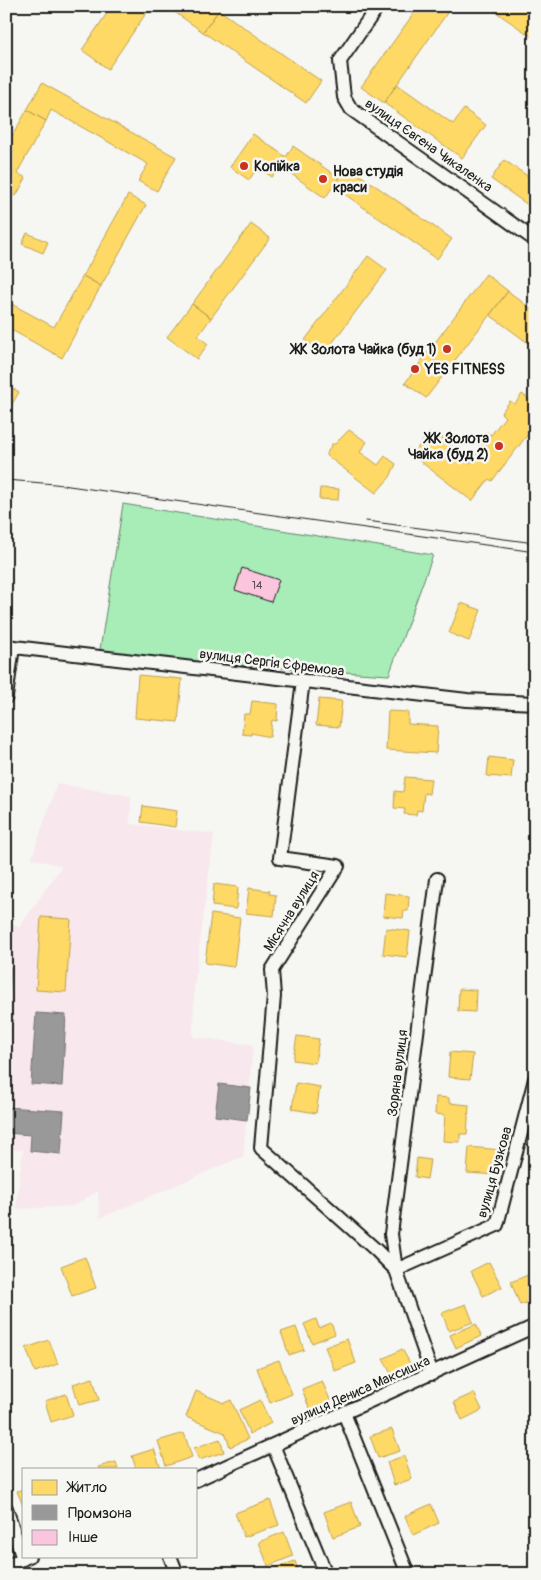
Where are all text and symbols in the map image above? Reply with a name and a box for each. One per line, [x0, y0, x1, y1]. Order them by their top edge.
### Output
street label: вулиця Євгена Чикаленка [362, 95, 496, 196]
place label: Копійка [254, 158, 300, 175]
marker: Копійка [238, 160, 250, 172]
place label: Нова студія краси [333, 163, 404, 196]
marker: Нова студія краси [317, 173, 329, 185]
place label: ЖК Золота Чайка (буд 1) [288, 341, 437, 358]
marker: ЖК Золота Чайка (буд 1) [441, 343, 453, 355]
place label: YES FITNESS [424, 361, 505, 378]
marker: YES FITNESS [409, 363, 421, 375]
place label: ЖК Золота Чайка (буд 2) [408, 430, 489, 463]
marker: ЖК Золота Чайка (буд 2) [493, 440, 505, 452]
house number: 14 [252, 579, 263, 592]
street label: вулиця Сергія Єфремова [199, 645, 345, 680]
street label: Місячна вулиця [260, 868, 323, 955]
street label: Зоряна вулиця [384, 1029, 411, 1118]
street label: вулиця Бузкова [473, 1125, 516, 1220]
street label: вулиця Дениса Максишка [288, 1352, 433, 1429]
legend [22, 1468, 198, 1558]
text: Житло [66, 1478, 107, 1497]
text: Промзона [68, 1504, 132, 1523]
text: Інше [68, 1528, 98, 1547]

